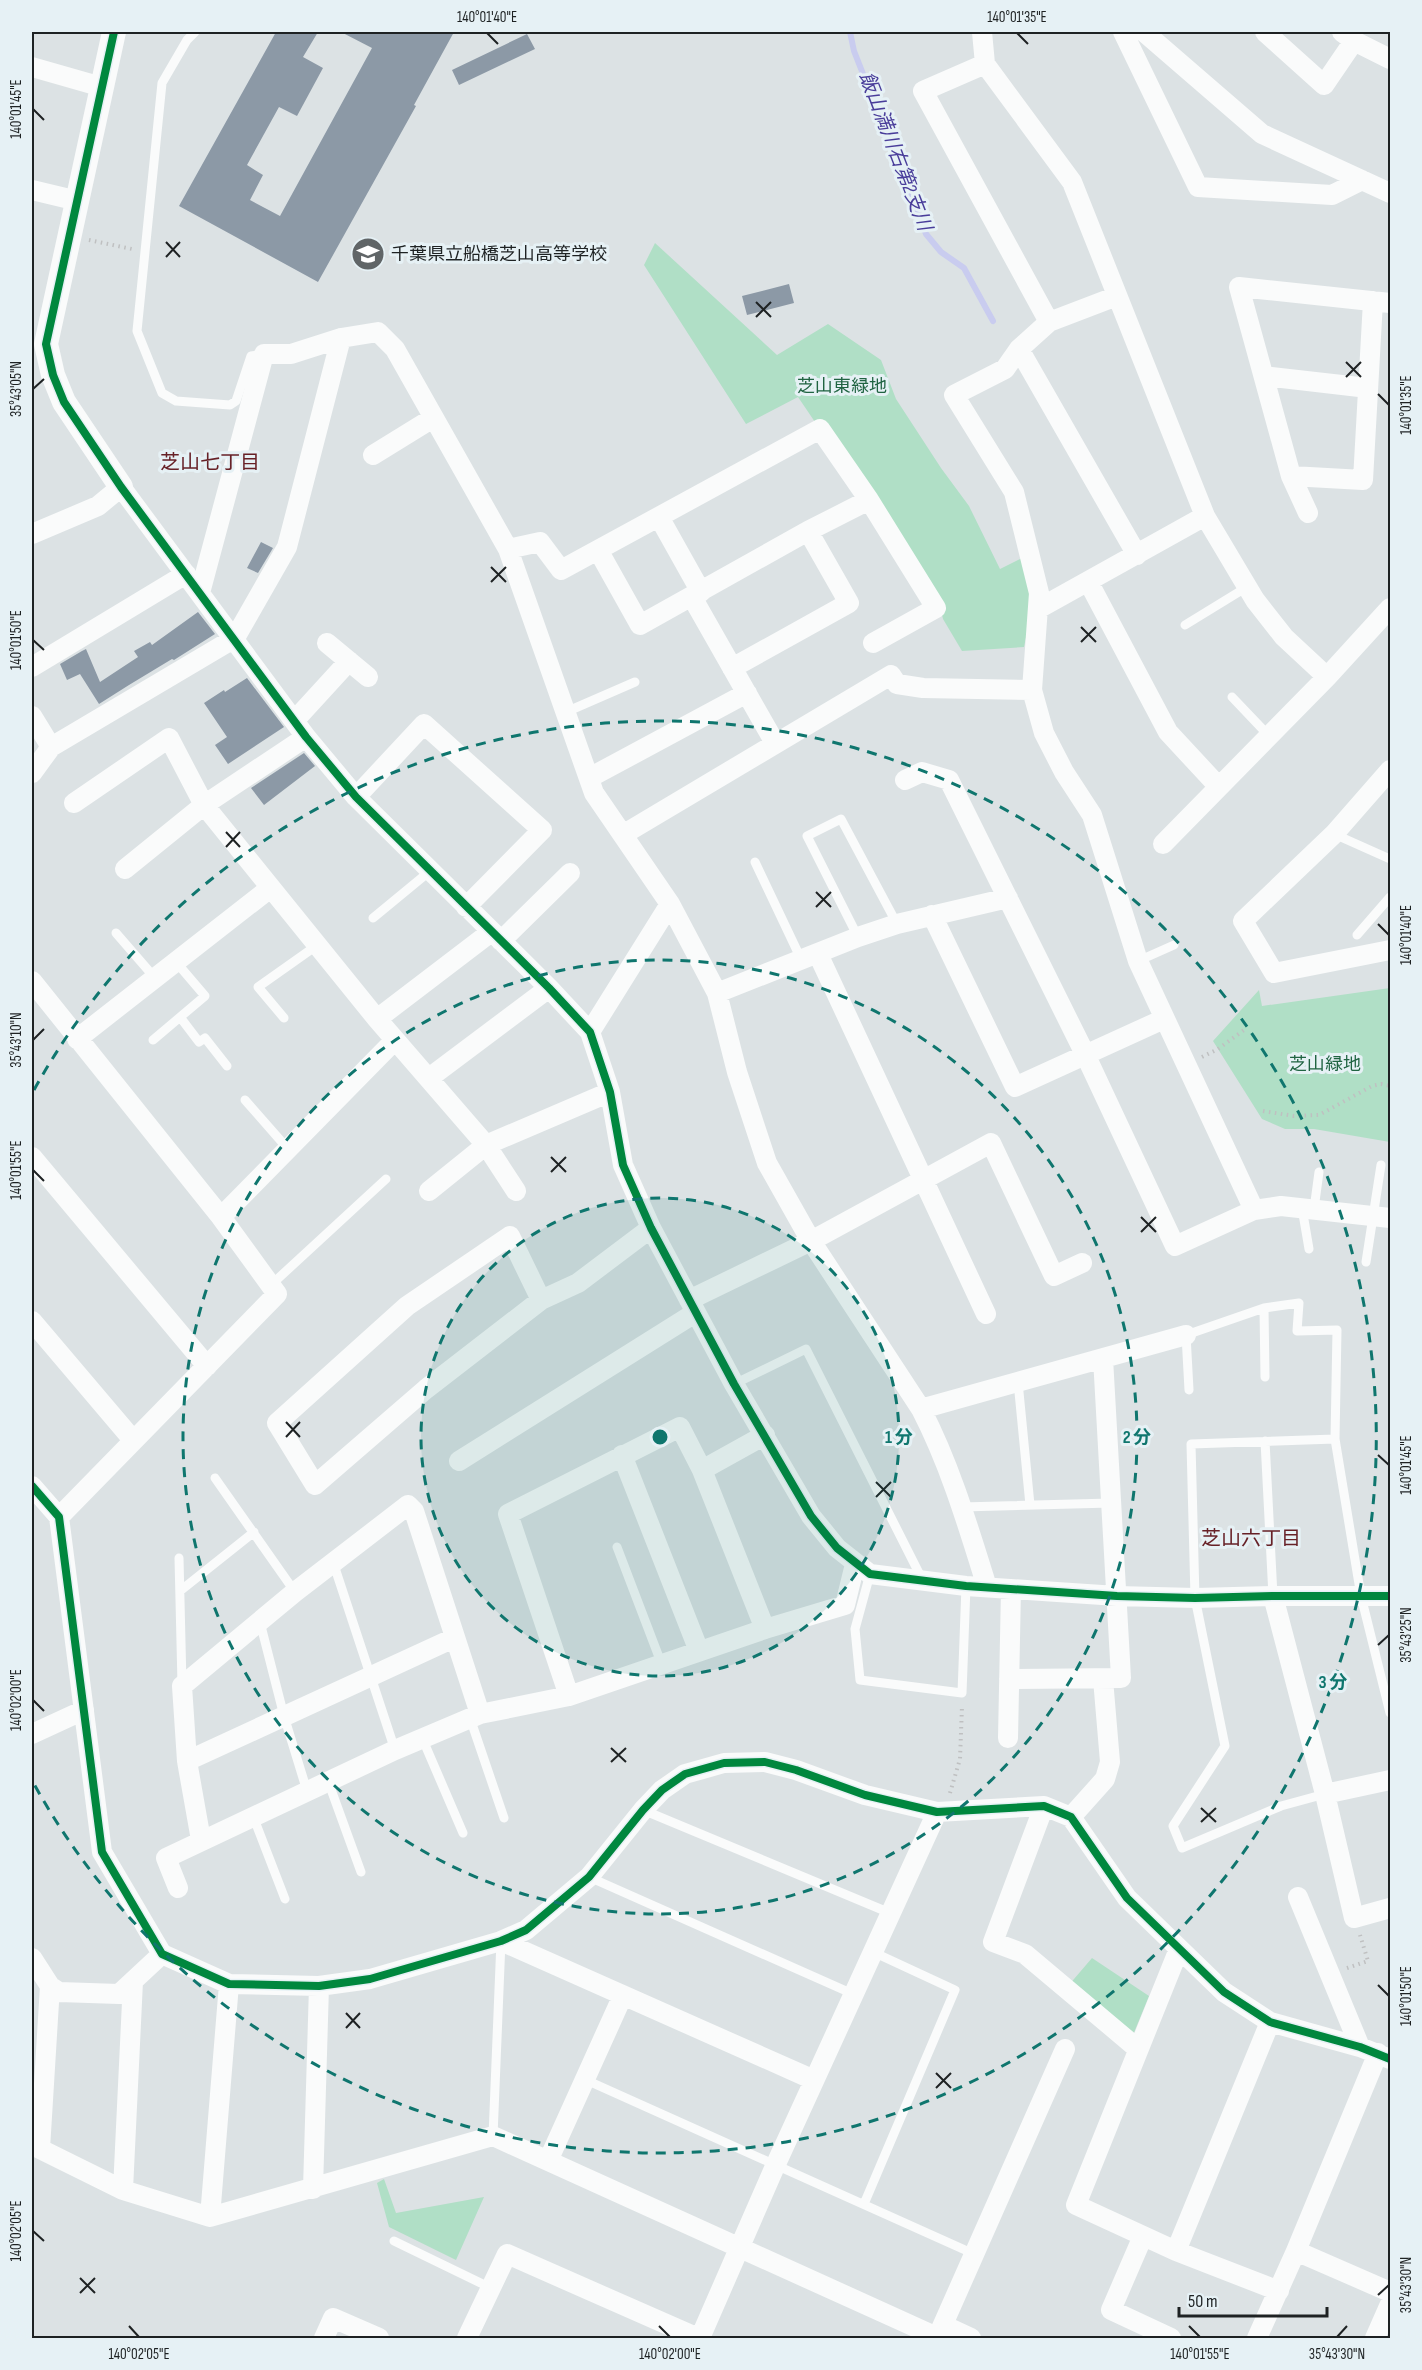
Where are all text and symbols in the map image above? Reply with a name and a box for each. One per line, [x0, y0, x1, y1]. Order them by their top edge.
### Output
text: 140°01'40"E [457, 8, 517, 27]
text: 140°01'35"E [987, 8, 1047, 27]
water label: 飯山満川右第2支川 [854, 69, 937, 236]
text: 140°01'45"E [7, 79, 26, 139]
school or university icon: 千葉県立船橋芝山高等学校 [350, 236, 386, 272]
place label: 千葉県立船橋芝山高等学校 [391, 244, 607, 265]
text: 35°43'05"N [7, 361, 26, 417]
text: 140°01'35"E [1397, 375, 1416, 435]
park label: 芝山東緑地 [797, 376, 887, 397]
district label: 芝山七丁目 [160, 451, 260, 475]
text: 140°01'50"E [7, 610, 26, 670]
text: 140°01'40"E [1397, 905, 1416, 965]
text: 35°43'10"N [7, 1012, 26, 1068]
park label: 芝山緑地 [1289, 1054, 1361, 1075]
text: 140°01'55"E [7, 1140, 26, 1200]
centre of rings [650, 1427, 670, 1447]
text: 1 分 [885, 1427, 913, 1448]
text: 2 分 [1123, 1427, 1151, 1448]
text: 140°01'45"E [1397, 1435, 1416, 1495]
district label: 芝山六丁目 [1201, 1527, 1301, 1551]
text: 35°43'25"N [1397, 1607, 1416, 1663]
text: 140°02'00"E [7, 1669, 26, 1731]
text: 3 分 [1319, 1672, 1347, 1693]
text: 140°01'50"E [1397, 1966, 1416, 2026]
text: 140°02'05"E [7, 2200, 26, 2262]
text: 35°43'30"N [1397, 2257, 1416, 2313]
scale bar [1179, 2280, 1328, 2318]
text: 50 m [1188, 2291, 1218, 2312]
text: 140°02'05"E [108, 2345, 170, 2364]
text: 140°02'00"E [639, 2345, 701, 2364]
text: 140°01'55"E [1170, 2345, 1230, 2364]
text: 35°43'30"N [1309, 2345, 1365, 2364]

